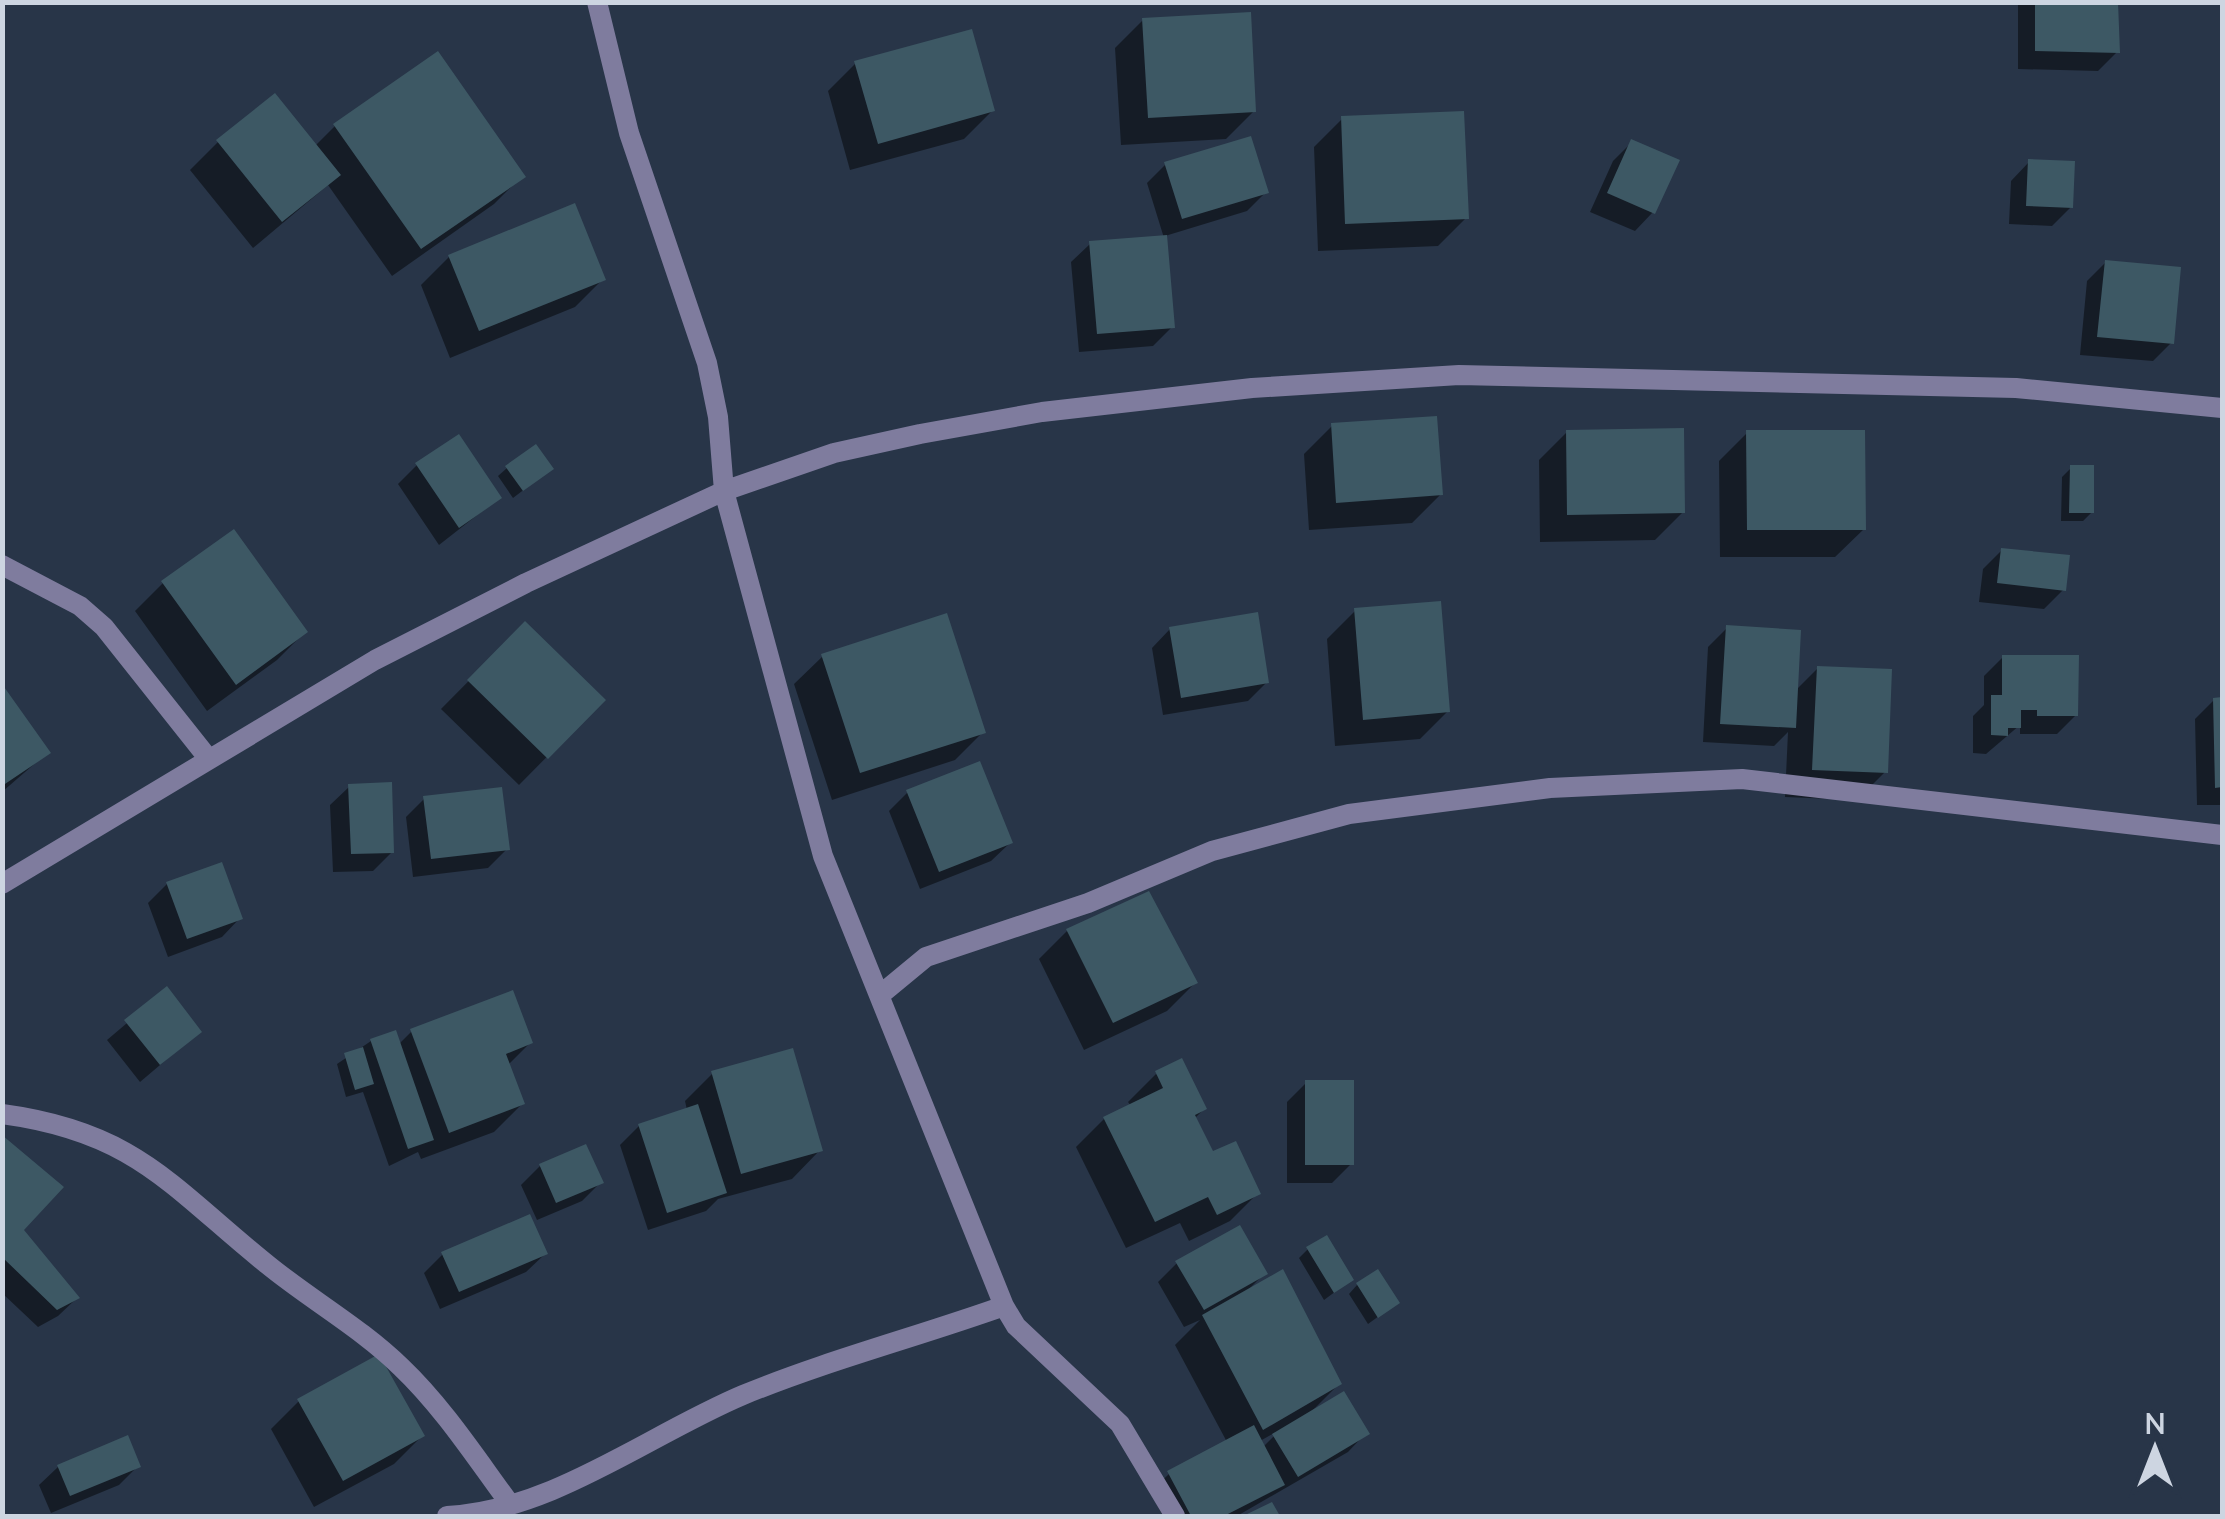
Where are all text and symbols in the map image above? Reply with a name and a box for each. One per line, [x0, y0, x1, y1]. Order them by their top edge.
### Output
north arrow [2105, 1399, 2205, 1499]
text: N [2144, 1406, 2166, 1441]

